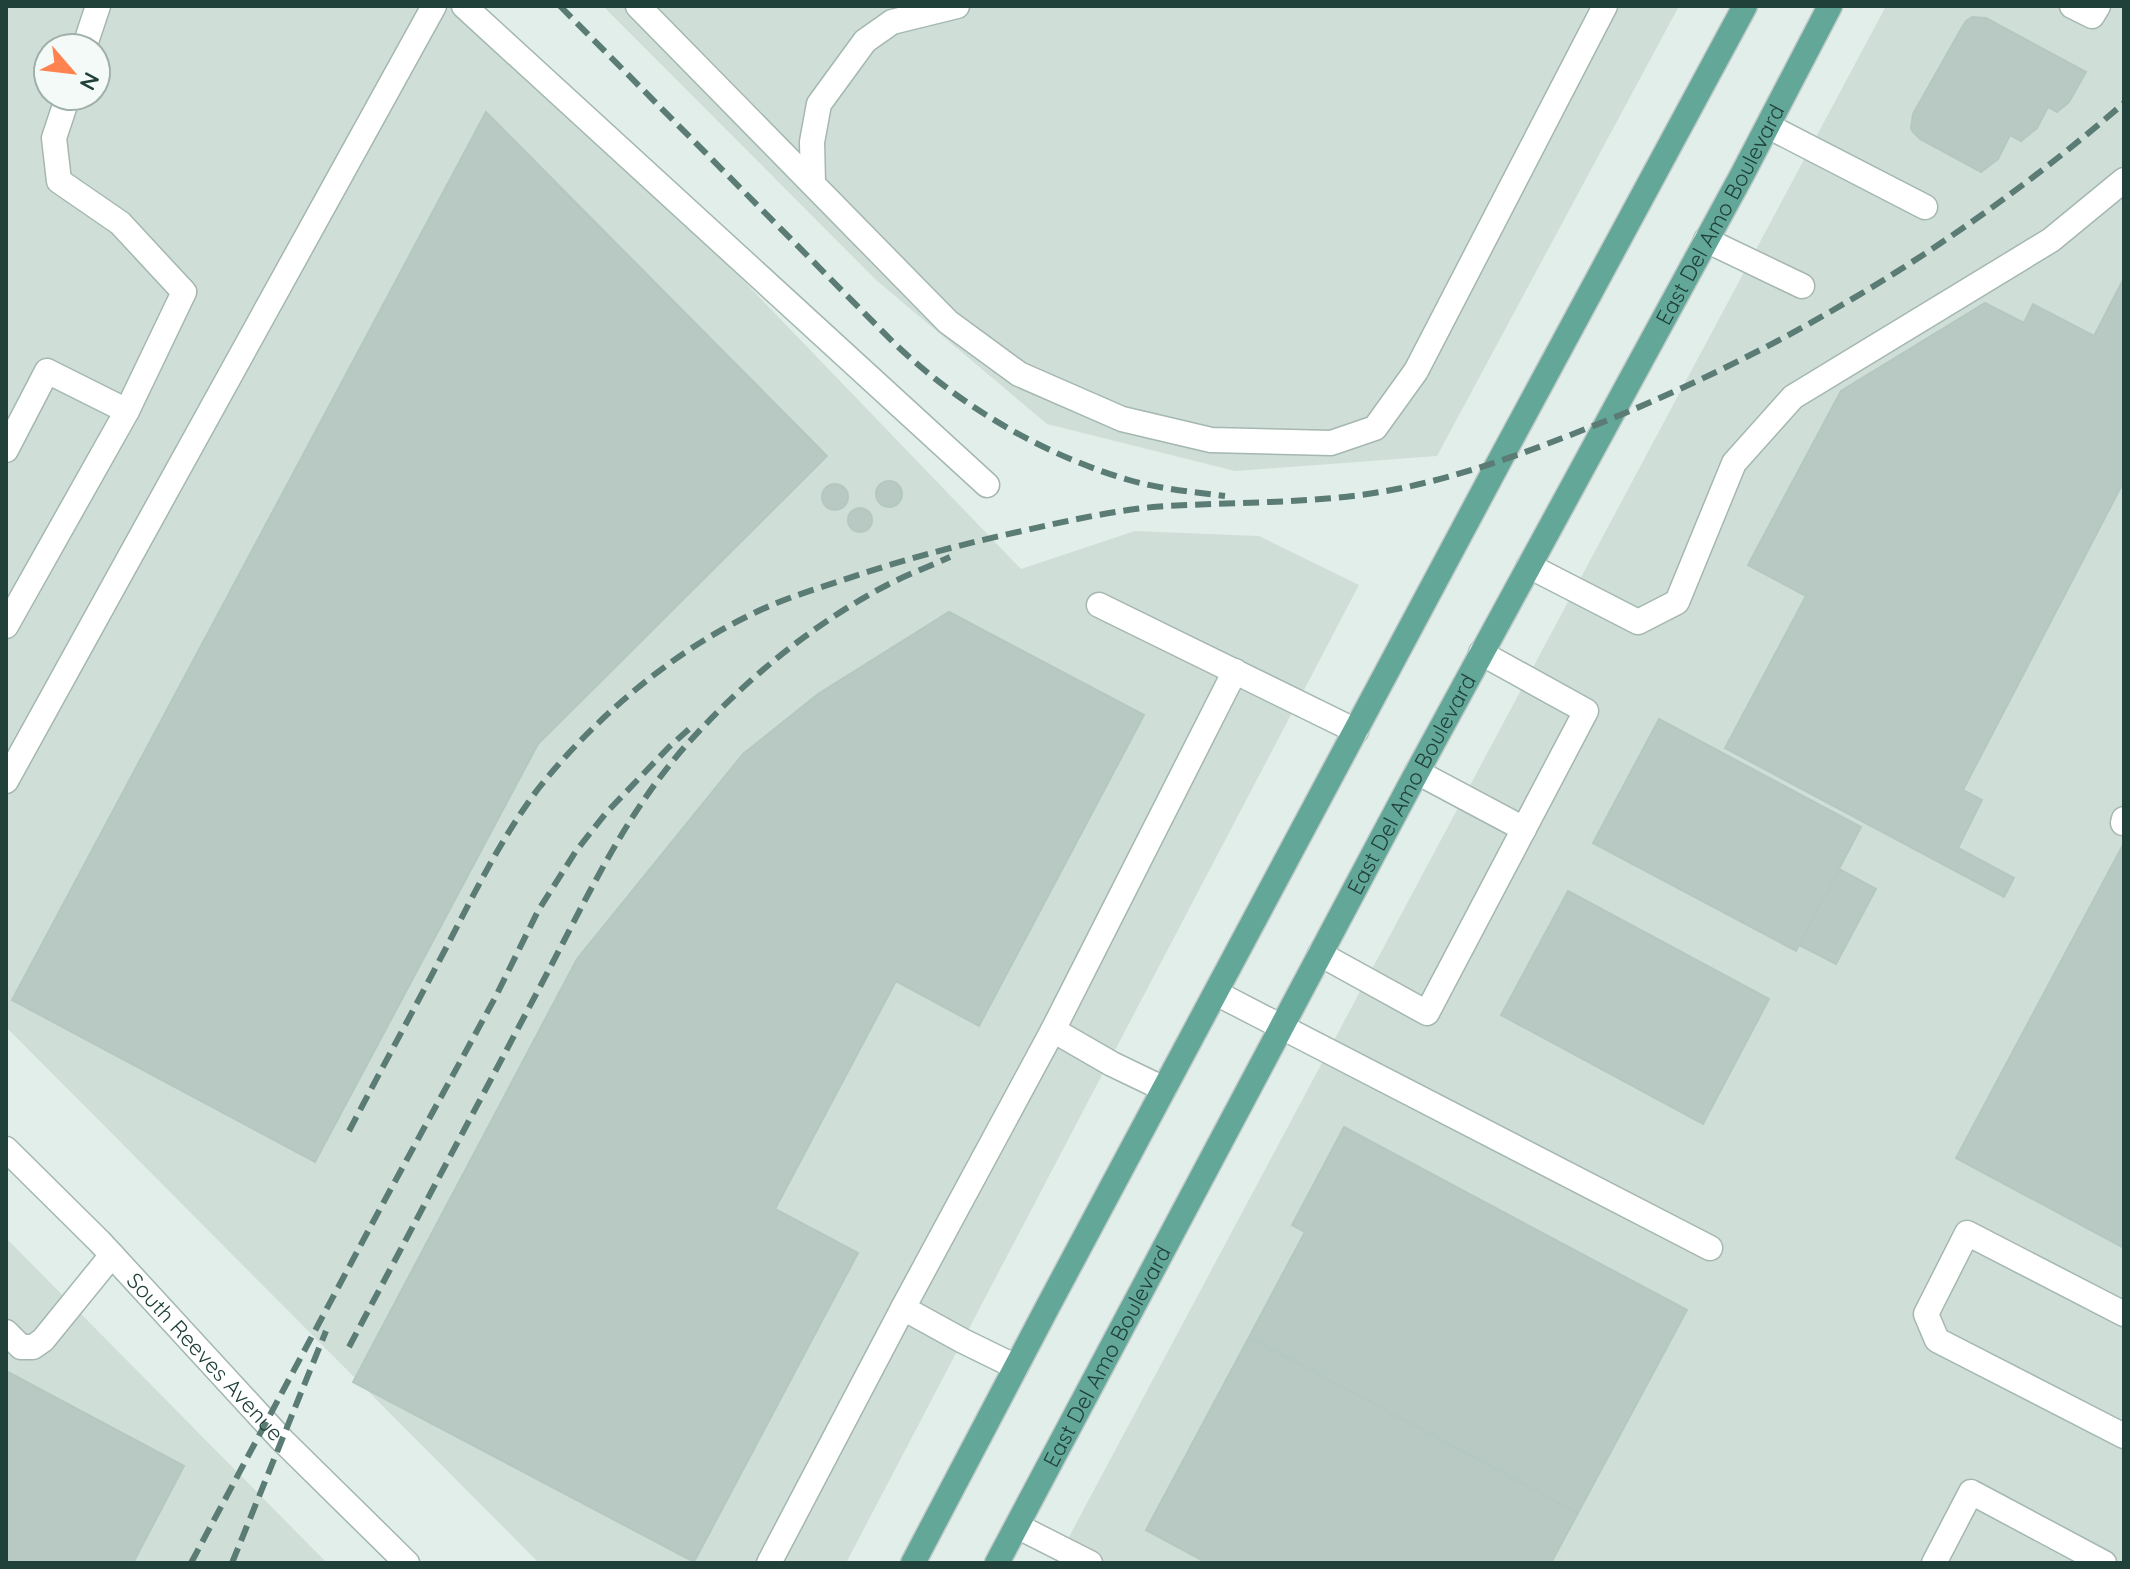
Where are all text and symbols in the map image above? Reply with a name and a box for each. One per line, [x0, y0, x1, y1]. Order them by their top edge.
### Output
north arrow [32, 32, 112, 112]
text: N [74, 68, 106, 95]
street label: East Del Amo Boulevard [1649, 99, 1790, 330]
street label: East Del Amo Boulevard [1340, 669, 1482, 899]
street label: East Del Amo Boulevard [1037, 1241, 1177, 1472]
street label: South Reeves Avenue [121, 1267, 290, 1447]

